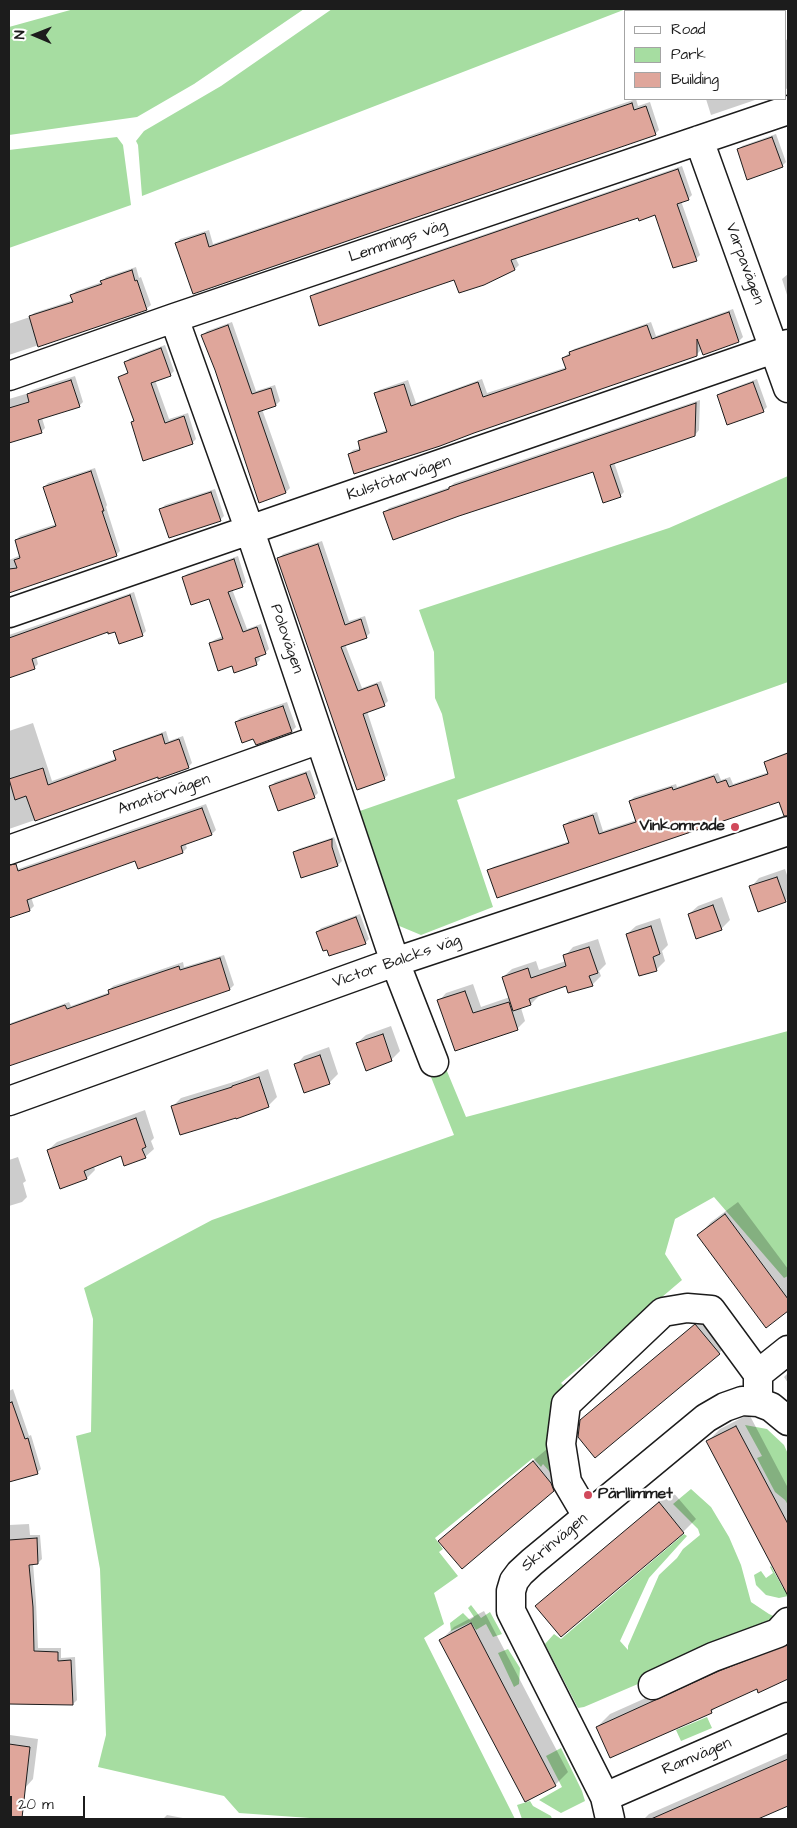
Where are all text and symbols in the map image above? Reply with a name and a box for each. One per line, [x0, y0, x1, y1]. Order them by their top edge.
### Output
north arrow [10, 10, 60, 60]
legend [624, 10, 787, 100]
text: Road [671, 19, 705, 40]
text: N [10, 30, 30, 39]
text: Park [671, 44, 706, 65]
text: Building [671, 69, 719, 90]
street label: Lemmings väg [346, 216, 450, 268]
street label: Varpavägen [720, 221, 768, 307]
street label: Kulstötarvägen [345, 452, 453, 506]
street label: Polovägen [265, 602, 307, 676]
street label: Amatörvägen [115, 770, 213, 820]
place label: Vinkområde [639, 817, 725, 837]
marker: Vinkområde [729, 821, 741, 833]
street label: Victor Balcks väg [330, 931, 464, 993]
place label: Pärllimmet [598, 1485, 673, 1505]
marker: Pärllimmet [582, 1489, 594, 1501]
street label: Skrinvägen [518, 1510, 592, 1576]
street label: Ramvägen [659, 1734, 735, 1780]
scale bar [12, 1786, 88, 1818]
text: 20 m [18, 1794, 54, 1815]

